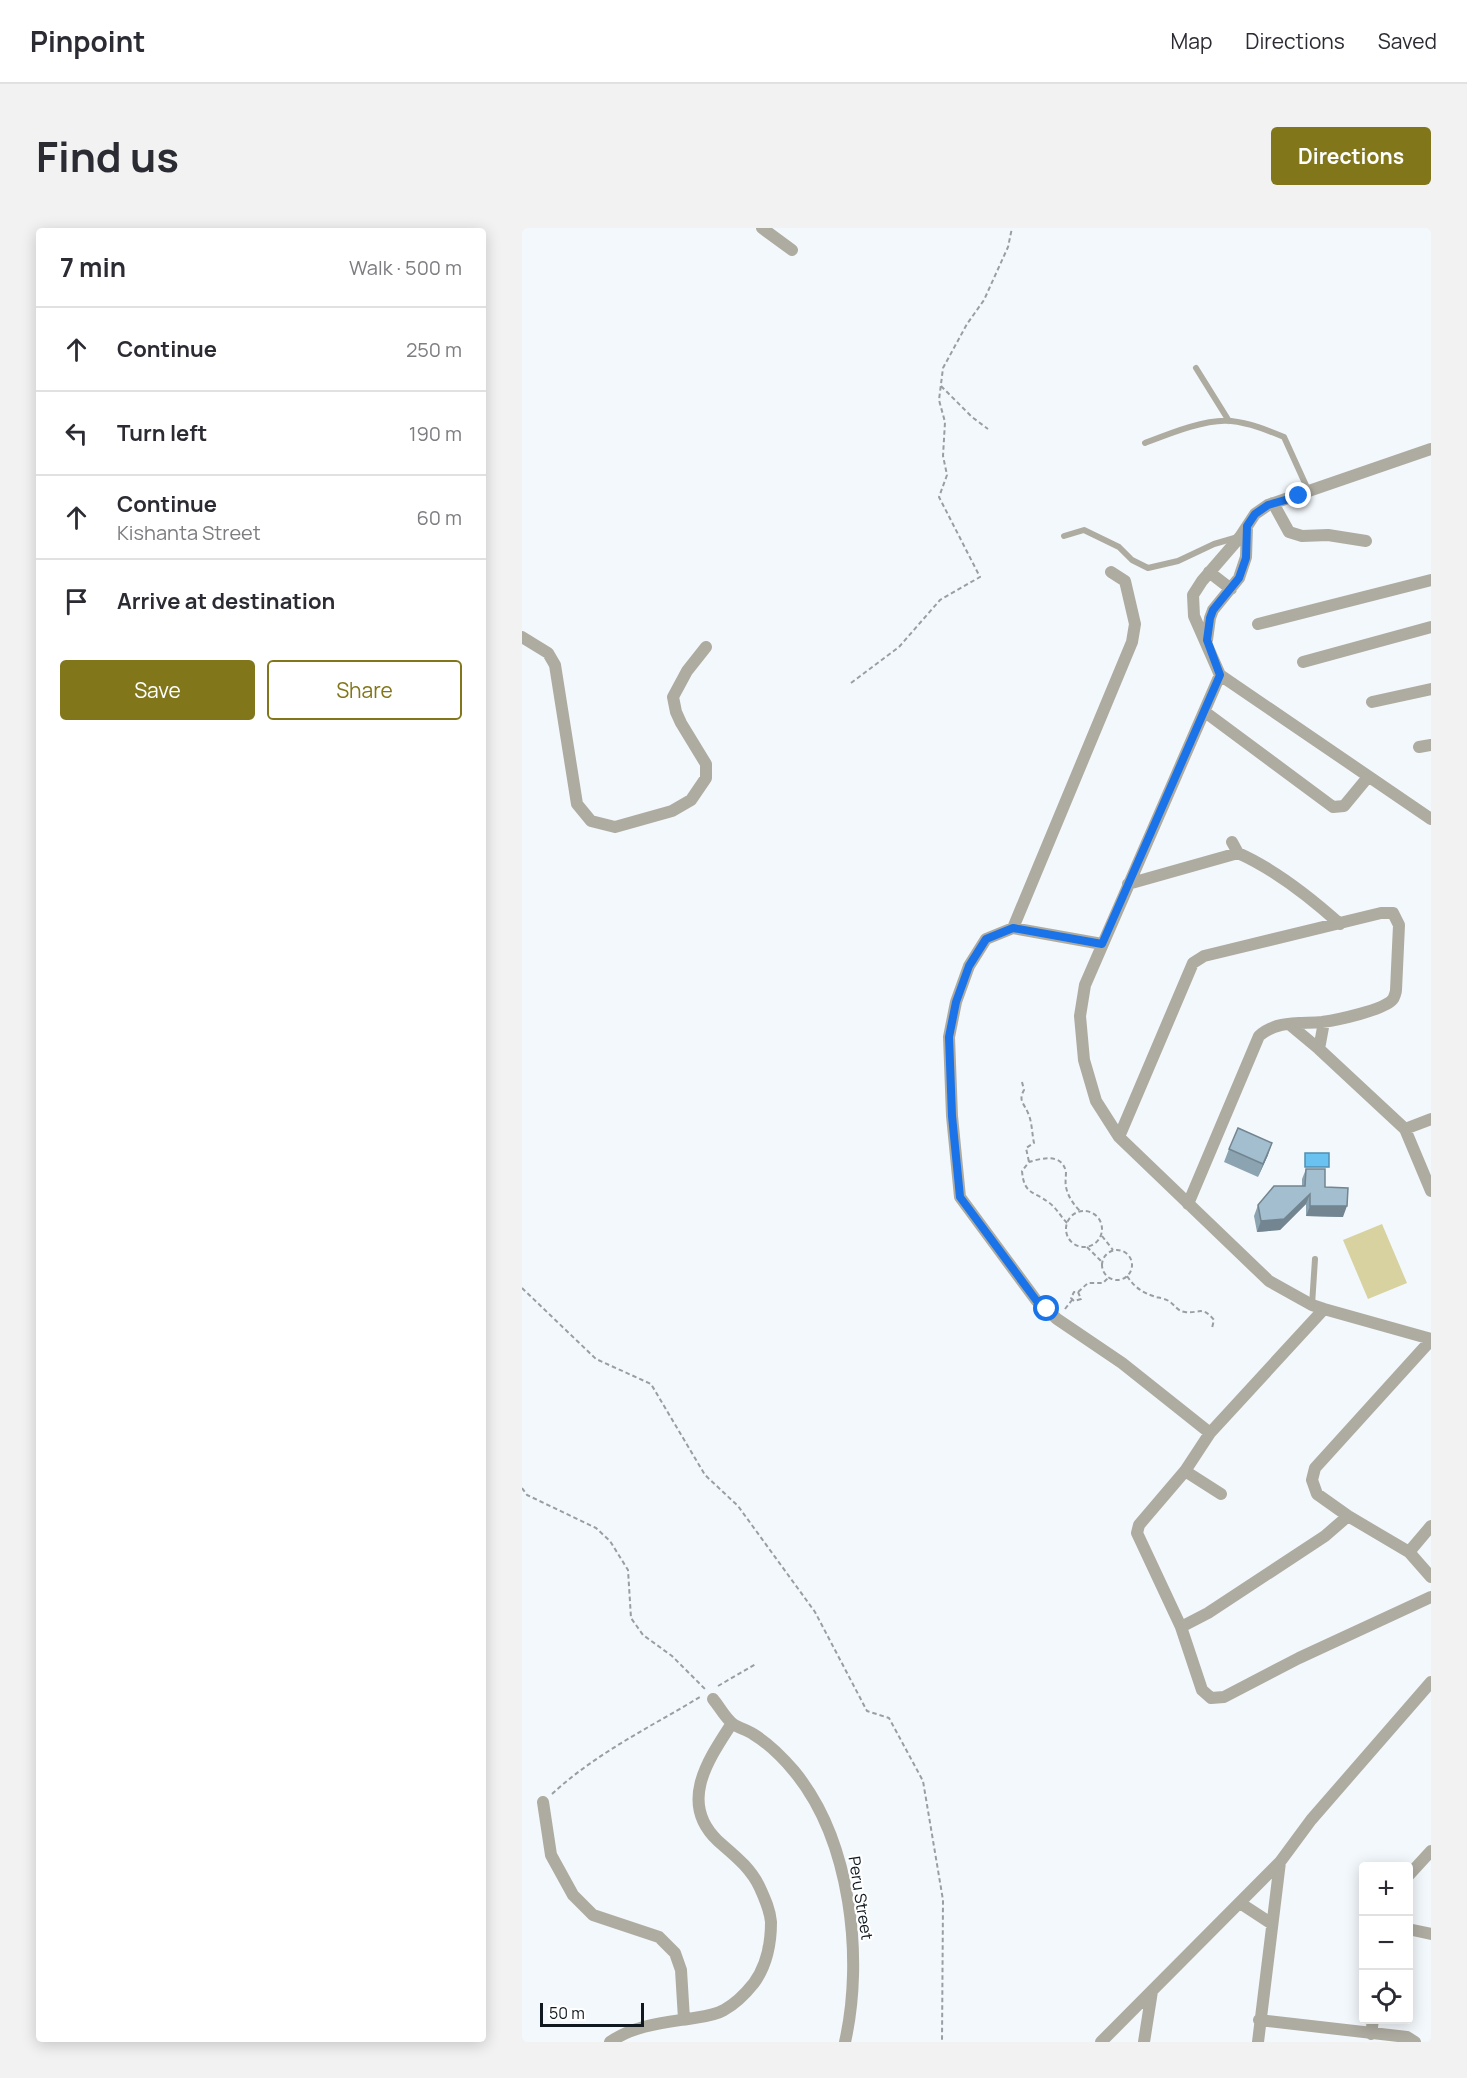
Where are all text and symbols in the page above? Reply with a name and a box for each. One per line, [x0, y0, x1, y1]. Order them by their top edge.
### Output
text: Pinpoint [30, 22, 145, 60]
text: Map [1171, 27, 1212, 55]
text: Directions [1245, 27, 1345, 55]
text: Saved [1378, 27, 1437, 55]
text: Find us [36, 127, 179, 185]
button: Directions [1271, 127, 1431, 185]
text: 7 min [60, 249, 126, 285]
text: Walk · 500 m [349, 254, 462, 281]
icon: ahead [60, 333, 93, 366]
text: Continue [117, 334, 217, 364]
text: 250 m [406, 336, 462, 363]
icon: left [60, 417, 93, 450]
text: Turn left [117, 418, 207, 448]
text: 190 m [409, 420, 462, 447]
route end [1285, 482, 1311, 508]
text: Continue [117, 489, 217, 519]
icon: ahead [60, 501, 93, 534]
text: 60 m [416, 504, 462, 531]
text: Kishanta Street [117, 519, 261, 546]
icon: arrive [60, 585, 93, 618]
text: Arrive at destination [117, 586, 335, 616]
button: Save [60, 660, 255, 720]
button: Share [267, 660, 462, 720]
route start [1033, 1295, 1059, 1321]
street label: Peru Street [844, 1855, 878, 1941]
map controls [1359, 1862, 1413, 2024]
button: + [1359, 1862, 1413, 1916]
button: − [1359, 1916, 1413, 1970]
button: locate [1359, 1970, 1413, 2024]
scale bar [540, 2000, 644, 2028]
text: 50 m [549, 2002, 585, 2024]

